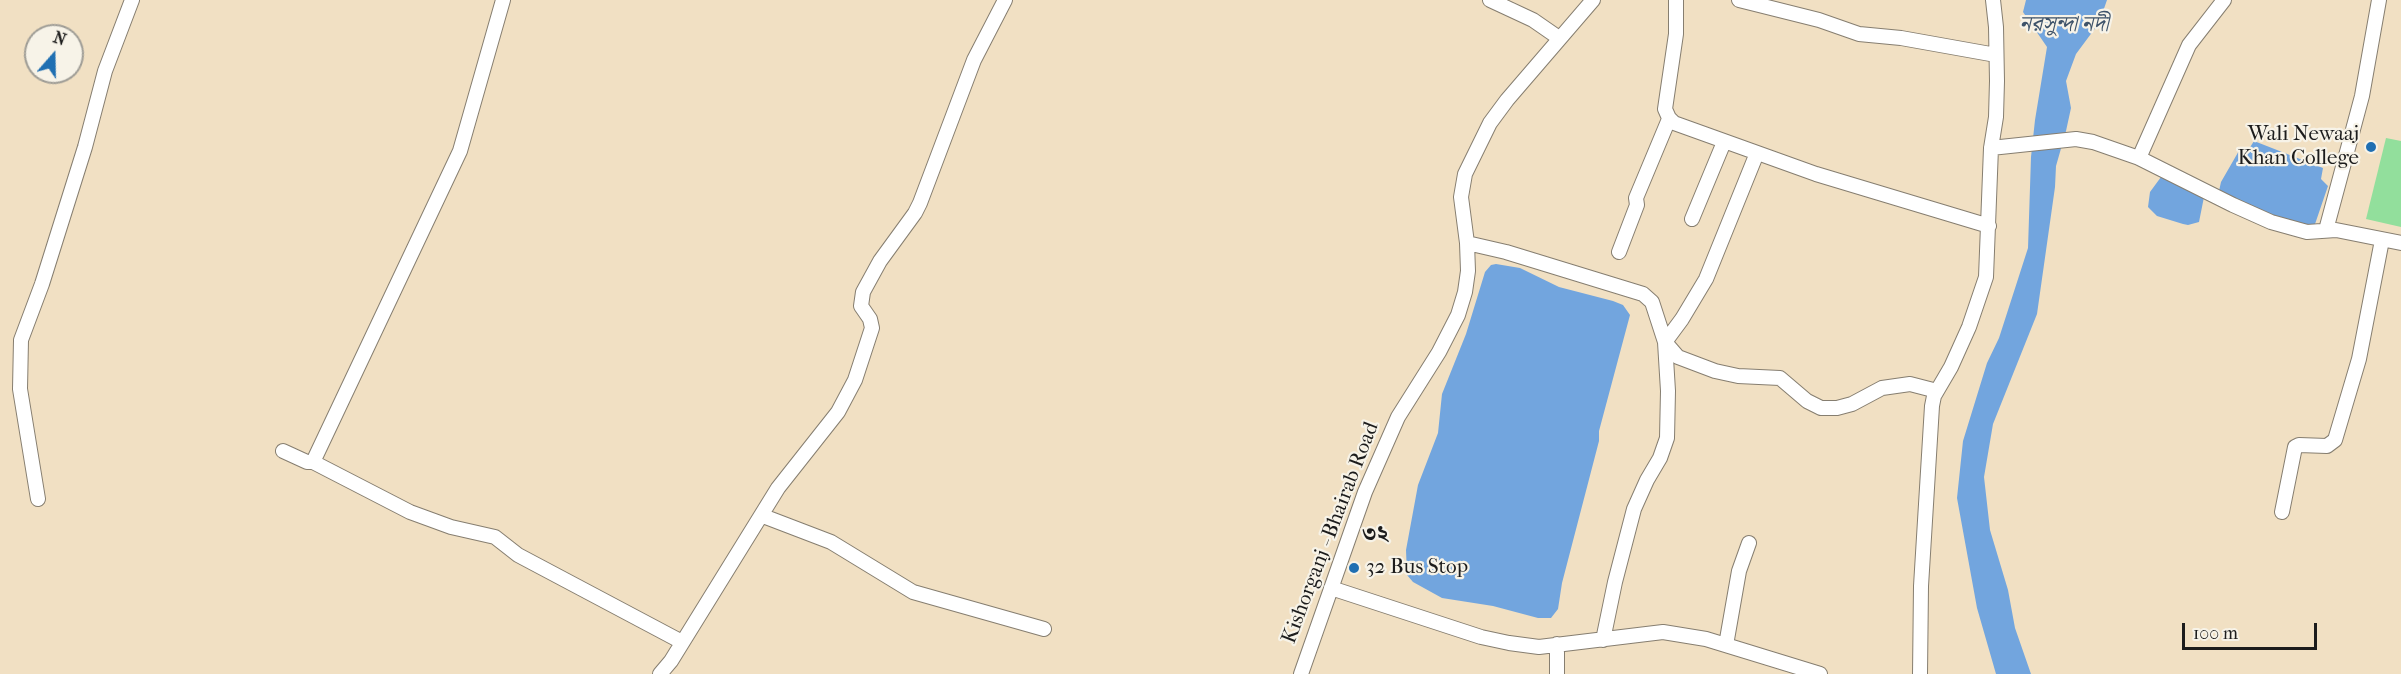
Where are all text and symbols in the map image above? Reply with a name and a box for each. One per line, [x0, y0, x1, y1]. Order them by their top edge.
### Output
water label: নরসুন্দা নদী [2019, 13, 2109, 39]
north arrow [24, 24, 84, 84]
text: N [51, 27, 69, 49]
place label: Wali Newaaj Khan College [2237, 122, 2359, 172]
marker: Wali Newaaj Khan College [2364, 140, 2378, 154]
street label: Kishorganj - Bhairab Road [1277, 419, 1385, 647]
district label: ৩২ [1362, 522, 1388, 548]
place label: 32 Bus Stop [1366, 555, 1468, 581]
marker: 32 Bus Stop [1347, 561, 1361, 575]
scale bar [2185, 611, 2320, 649]
text: 100 m [2193, 623, 2238, 644]

